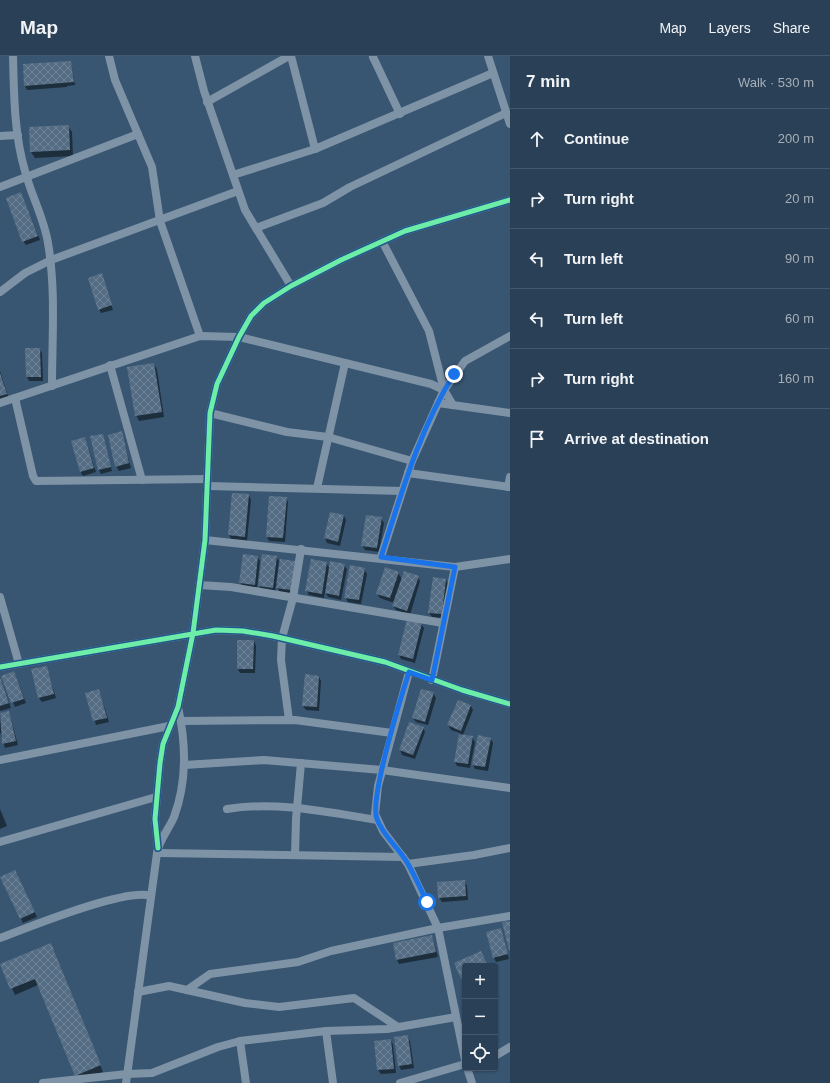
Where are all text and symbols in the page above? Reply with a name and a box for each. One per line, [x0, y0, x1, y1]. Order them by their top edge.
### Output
text: Map [20, 17, 58, 38]
text: Map [659, 20, 687, 36]
text: Layers [709, 20, 751, 36]
text: Share [773, 20, 810, 36]
text: 7 min [526, 72, 570, 91]
text: Walk · 530 m [738, 75, 814, 90]
icon: ahead [526, 128, 548, 150]
text: Continue [564, 130, 629, 147]
text: 200 m [778, 131, 814, 146]
icon: right [526, 188, 548, 210]
text: Turn right [564, 190, 634, 207]
text: 20 m [785, 191, 814, 206]
icon: left [526, 248, 548, 270]
text: Turn left [564, 250, 623, 267]
text: 90 m [785, 251, 814, 266]
icon: left [526, 308, 548, 330]
text: Turn left [564, 310, 623, 327]
text: 60 m [785, 311, 814, 326]
route end [445, 365, 463, 383]
icon: right [526, 368, 548, 390]
text: Turn right [564, 370, 634, 387]
text: 160 m [778, 371, 814, 386]
icon: arrive [526, 428, 548, 450]
text: Arrive at destination [564, 430, 709, 447]
route start [418, 893, 436, 911]
map controls [462, 963, 498, 1071]
button: + [462, 963, 498, 999]
button: − [462, 999, 498, 1035]
button: locate [462, 1035, 498, 1071]

